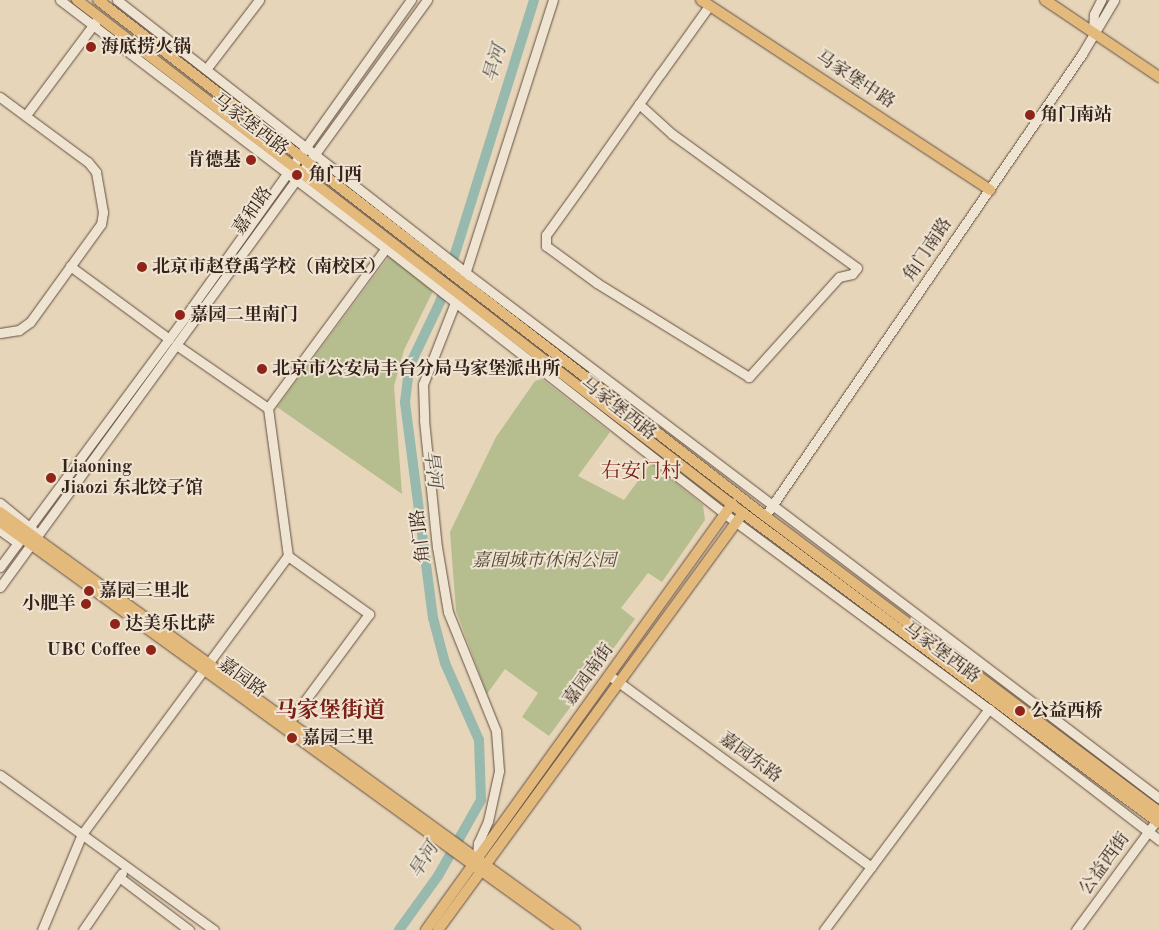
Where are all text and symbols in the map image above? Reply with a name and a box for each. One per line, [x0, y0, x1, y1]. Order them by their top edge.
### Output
place label: 海底捞火锅 [101, 36, 191, 58]
marker: 海底捞火锅 [85, 41, 97, 53]
water label: 旱河 [480, 42, 512, 86]
street label: 马家堡中路 [811, 46, 899, 114]
street label: 马家堡西路 [208, 89, 292, 161]
place label: 角门南站 [1040, 104, 1112, 126]
marker: 角门南站 [1024, 109, 1036, 121]
place label: 肯德基 [187, 149, 241, 171]
marker: 肯德基 [245, 154, 257, 166]
place label: 角门西 [308, 164, 362, 186]
marker: 角门西 [290, 168, 304, 182]
street label: 嘉和路 [229, 183, 277, 239]
street label: 角门南路 [899, 214, 957, 286]
place label: 北京市赵登禹学校（南校区） [152, 256, 386, 278]
marker: 北京市赵登禹学校（南校区） [136, 261, 148, 273]
place label: 嘉园二里南门 [190, 304, 298, 326]
marker: 嘉园二里南门 [174, 309, 186, 321]
place label: 北京市公安局丰台分局马家堡派出所 [272, 358, 560, 380]
marker: 北京市公安局丰台分局马家堡派出所 [256, 363, 268, 375]
street label: 马家堡西路 [576, 373, 660, 445]
water label: 旱河 [417, 449, 445, 489]
place label: Liaoning Jiaozi 东北饺子馆 [61, 457, 203, 499]
district label: 右安门村 [601, 460, 681, 484]
marker: Liaoning Jiaozi 东北饺子馆 [45, 472, 57, 484]
street label: 角门路 [407, 508, 435, 564]
park label: 嘉囿城市休闲公园 [472, 550, 616, 572]
place label: 嘉园三里北 [99, 580, 189, 602]
marker: 嘉园三里北 [83, 585, 95, 597]
place label: 小肥羊 [22, 593, 76, 615]
marker: 小肥羊 [80, 598, 92, 610]
place label: 达美乐比萨 [125, 613, 215, 635]
marker: 达美乐比萨 [109, 618, 121, 630]
street label: 马家堡西路 [898, 618, 984, 688]
place label: UBC Coffee [46, 639, 141, 661]
street label: 嘉园南街 [559, 640, 619, 710]
marker: UBC Coffee [145, 644, 157, 656]
street label: 嘉园路 [214, 653, 270, 703]
district label: 马家堡街道 [275, 699, 385, 725]
place label: 公益西桥 [1031, 700, 1103, 722]
marker: 公益西桥 [1013, 704, 1027, 718]
place label: 嘉园三里 [302, 727, 374, 749]
street label: 嘉园东路 [715, 728, 785, 788]
marker: 嘉园三里 [286, 732, 298, 744]
street label: 公益西街 [1075, 829, 1135, 899]
water label: 旱河 [405, 839, 445, 883]

